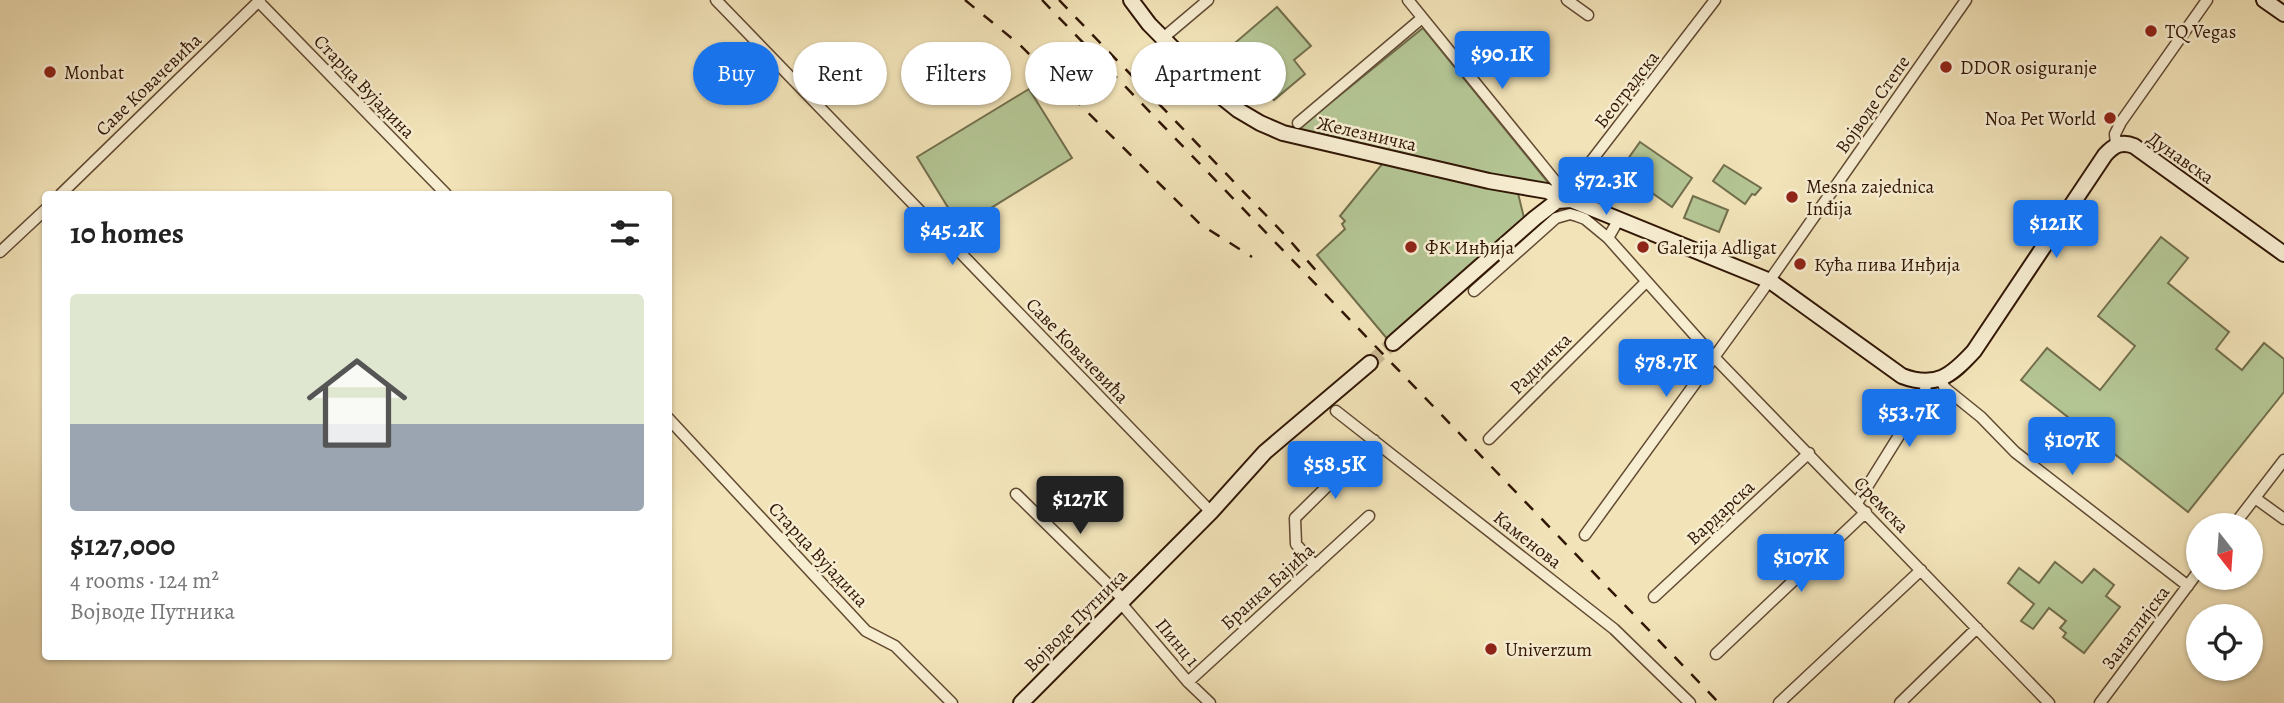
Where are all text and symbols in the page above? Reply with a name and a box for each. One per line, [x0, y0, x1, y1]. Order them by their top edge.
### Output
place label: TQ Vegas [2165, 19, 2236, 45]
marker: TQ Vegas [2143, 23, 2159, 39]
street label: Саве Ковачевића [90, 27, 208, 142]
street label: Старца Вујадина [308, 29, 421, 145]
pin: $90.1K [1445, 32, 1559, 91]
text: $90.1K [1471, 38, 1533, 69]
chip: Buy [693, 42, 779, 105]
chip: Rent [793, 42, 887, 105]
chip: Filters [901, 42, 1011, 105]
chip: New [1025, 42, 1117, 105]
chip: Apartment [1131, 42, 1286, 105]
street label: Београдска [1588, 45, 1666, 134]
street label: Војводе Степе [1829, 50, 1916, 159]
place label: DDOR osiguranje [1960, 55, 2097, 81]
marker: DDOR osiguranje [1938, 59, 1954, 75]
place label: Monbat [64, 60, 124, 86]
marker: Monbat [42, 64, 58, 80]
place label: Noa Pet World [1985, 106, 2097, 132]
street label: Железничка [1315, 110, 1419, 158]
marker: Noa Pet World [2102, 110, 2118, 126]
street label: Дунавска [2142, 125, 2219, 190]
pin: $72.3K [1549, 158, 1663, 217]
text: $72.3K [1575, 164, 1637, 195]
place label: Mesna zajednica Inđija [1806, 174, 1935, 222]
marker: Mesna zajednica Inđija [1784, 189, 1800, 205]
pin: $121K [2007, 201, 2105, 260]
text: $121K [2029, 207, 2083, 238]
pin: $45.2K [895, 208, 1009, 267]
text: 10 homes [70, 213, 184, 253]
icon: filters [606, 214, 644, 252]
text: $45.2K [920, 214, 984, 245]
place label: ФК Инђија [1425, 235, 1514, 261]
place label: Galerija Adligat [1657, 235, 1777, 261]
marker: ФК Инђија [1403, 239, 1419, 255]
marker: Galerija Adligat [1635, 239, 1651, 255]
place label: Кућа пива Инђија [1814, 252, 1961, 278]
marker: Кућа пива Инђија [1792, 256, 1808, 272]
street label: Саве Ковачевића [1020, 292, 1135, 410]
street label: Радничка [1504, 327, 1578, 400]
icon: home [294, 340, 420, 466]
pin: $78.7K [1609, 340, 1723, 399]
text: $78.7K [1635, 346, 1697, 377]
pin: $53.7K [1852, 390, 1966, 449]
text: $53.7K [1878, 396, 1940, 427]
pin: $107K [2023, 418, 2121, 477]
text: $107K [2044, 424, 2100, 455]
pin: $58.5K [1278, 442, 1392, 501]
text: $58.5K [1304, 448, 1366, 479]
street label: Сремска [1848, 471, 1915, 539]
street label: Вардарска [1681, 474, 1761, 551]
pin: $127K [1031, 476, 1129, 536]
text: $127K [1053, 483, 1108, 514]
street label: Старца Вујадина [762, 496, 874, 613]
street label: Каменова [1488, 505, 1567, 575]
north arrow [2186, 513, 2263, 590]
map controls [2186, 513, 2263, 681]
text: $127,000 [70, 525, 175, 565]
pin: $107K [1752, 534, 1850, 594]
street label: Бранка Бајића [1215, 537, 1320, 636]
text: $107K [1773, 541, 1829, 572]
street label: Војводе Путника [1018, 563, 1133, 678]
text: 4 rooms · 124 m² [70, 565, 219, 596]
street label: Занатлијска [2096, 580, 2176, 675]
text: Војводе Путника [70, 596, 235, 627]
button: locate [2186, 604, 2263, 681]
street label: Пинц 1 [1149, 613, 1206, 673]
place label: Univerzum [1505, 637, 1592, 663]
marker: Univerzum [1483, 641, 1499, 657]

